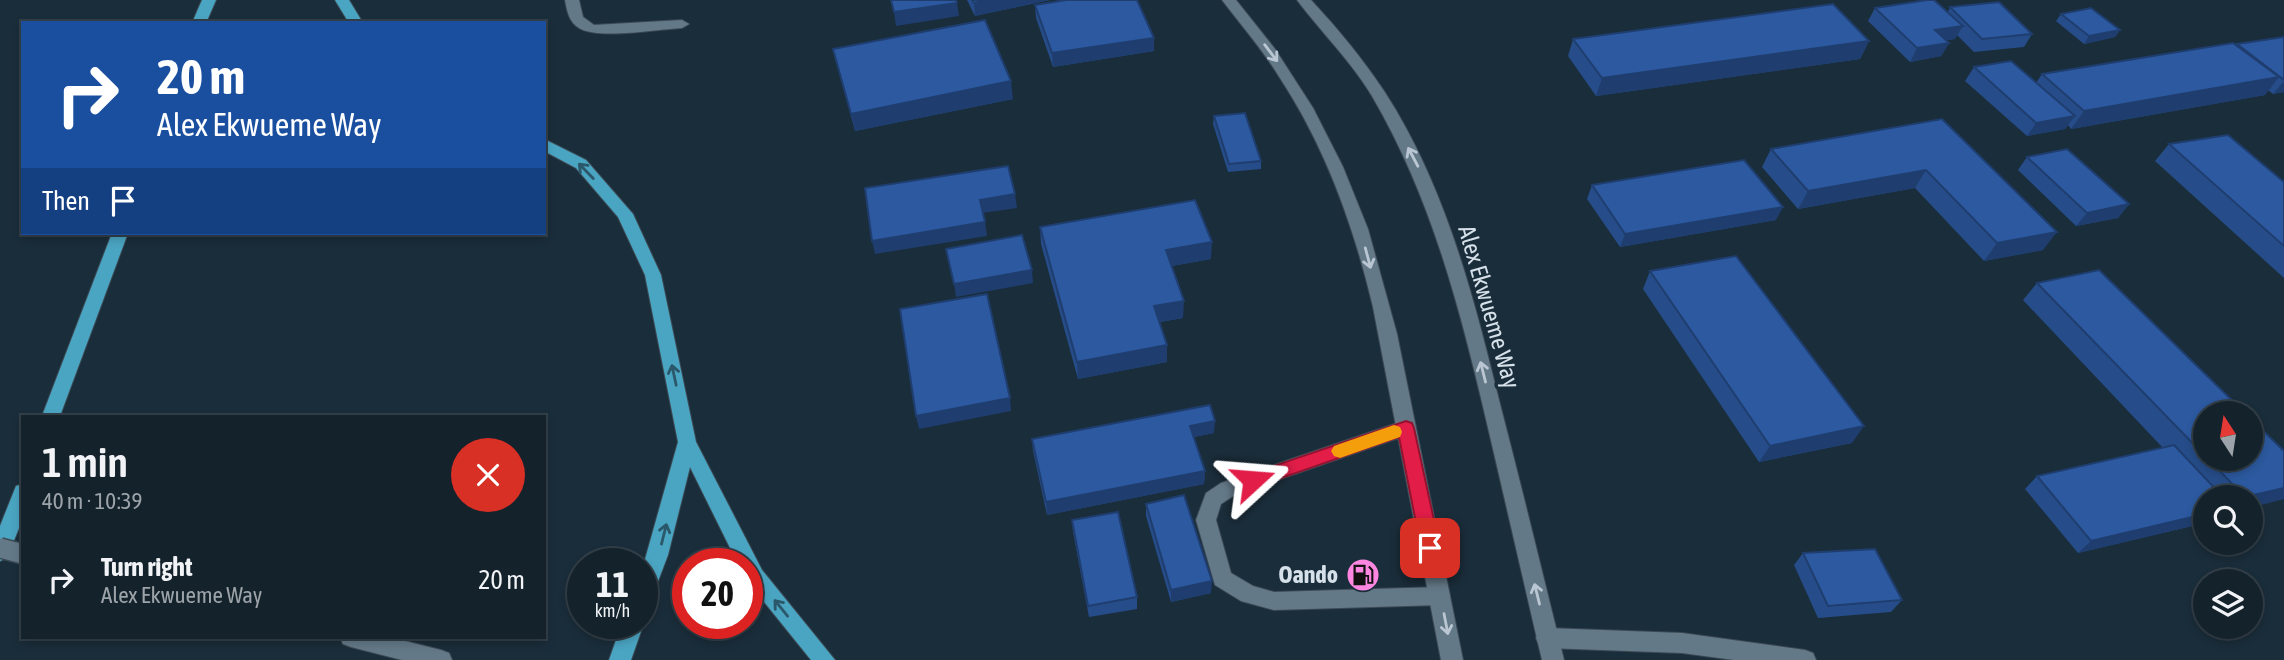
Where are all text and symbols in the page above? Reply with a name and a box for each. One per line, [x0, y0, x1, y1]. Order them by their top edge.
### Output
one-way arrow [1264, 43, 1279, 62]
text: 20 m [157, 48, 245, 104]
icon: right [42, 49, 133, 140]
text: Alex Ekwueme Way [157, 106, 381, 143]
one-way arrow [1406, 147, 1419, 168]
one-way arrow [578, 162, 594, 180]
icon: arrive [104, 182, 142, 220]
text: Then [42, 186, 90, 216]
street label: Alex Ekwueme Way [1453, 222, 1526, 392]
one-way arrow [1362, 246, 1375, 268]
one-way arrow [1476, 362, 1489, 384]
one-way arrow [666, 364, 680, 387]
north arrow [2193, 401, 2263, 471]
map controls [2193, 401, 2263, 639]
text: 1 min [42, 438, 128, 486]
button: close [451, 438, 525, 512]
position arrow [1216, 443, 1290, 517]
button: search [2193, 485, 2263, 555]
text: 40 m · 10:39 [42, 488, 142, 514]
pin [1400, 518, 1460, 578]
one-way arrow [658, 523, 671, 546]
icon: arrive [1411, 529, 1449, 567]
speed limit sign: 20 [672, 548, 763, 639]
text: Turn right [101, 552, 192, 582]
fuel station icon: Oando [1344, 556, 1382, 594]
icon: right [42, 561, 80, 599]
place label: Oando [1279, 561, 1338, 588]
text: 11 [596, 564, 629, 604]
text: 20 m [478, 565, 525, 595]
button: layers [2193, 569, 2263, 639]
text: Alex Ekwueme Way [101, 582, 262, 608]
one-way arrow [1530, 583, 1543, 606]
one-way arrow [773, 599, 788, 617]
text: km/h [595, 600, 630, 621]
one-way arrow [1439, 612, 1453, 635]

